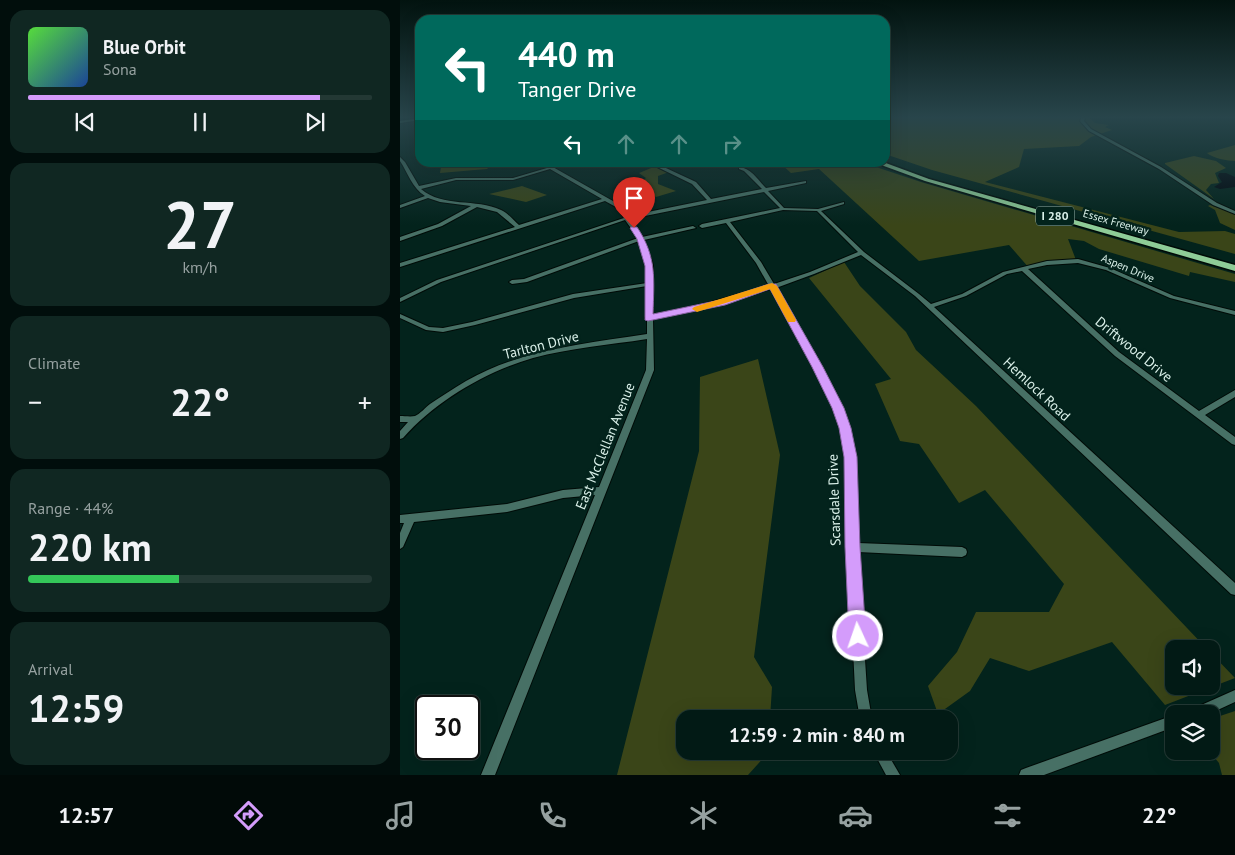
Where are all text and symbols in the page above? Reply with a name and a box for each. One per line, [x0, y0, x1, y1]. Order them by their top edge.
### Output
text: 440 m [518, 31, 615, 77]
text: Blue Orbit [103, 35, 186, 59]
icon: left [435, 35, 500, 100]
text: Sona [103, 59, 137, 79]
text: Tanger Drive [518, 75, 637, 103]
icon: previous [71, 108, 99, 136]
icon: pause [186, 108, 214, 136]
icon: next [301, 108, 329, 136]
icon: left [559, 130, 587, 158]
icon: ahead [612, 130, 640, 158]
icon: ahead [665, 130, 693, 158]
icon: right [718, 130, 746, 158]
pin [613, 177, 655, 228]
text: 27 [163, 182, 237, 266]
icon: arrive [620, 184, 648, 212]
street label: Essex Freeway [1081, 206, 1151, 238]
road number: I 280 [1036, 207, 1074, 226]
street label: Aspen Drive [1099, 251, 1157, 286]
text: km/h [182, 257, 218, 277]
street label: Driftwood Drive [1092, 312, 1176, 386]
street label: Tarlton Drive [501, 327, 581, 363]
text: Climate [28, 353, 80, 373]
street label: Hemlock Road [1000, 353, 1074, 425]
text: 22° [170, 377, 230, 426]
street label: East McClellan Avenue [571, 380, 639, 512]
text: − [28, 383, 42, 420]
text: + [358, 383, 372, 420]
street label: Scarsdale Drive [823, 454, 845, 546]
text: Range · 44% [28, 498, 113, 518]
text: 220 km [28, 522, 152, 571]
position arrow [831, 609, 883, 661]
map controls [1165, 640, 1220, 760]
button: sound [1165, 640, 1220, 695]
text: Arrival [28, 659, 73, 679]
text: 12:59 [28, 683, 124, 732]
speed limit sign: 30 [415, 695, 480, 760]
button: layers [1165, 705, 1220, 760]
text: 12:59 · 2 min · 840 m [729, 723, 905, 747]
icon: directions [231, 798, 266, 833]
icon: music [383, 798, 418, 833]
icon: phone [535, 798, 570, 833]
icon: climate [686, 798, 721, 833]
icon: car [838, 798, 873, 833]
icon: filters [990, 798, 1025, 833]
text: 12:57 [58, 801, 114, 829]
text: 22° [1142, 801, 1176, 829]

